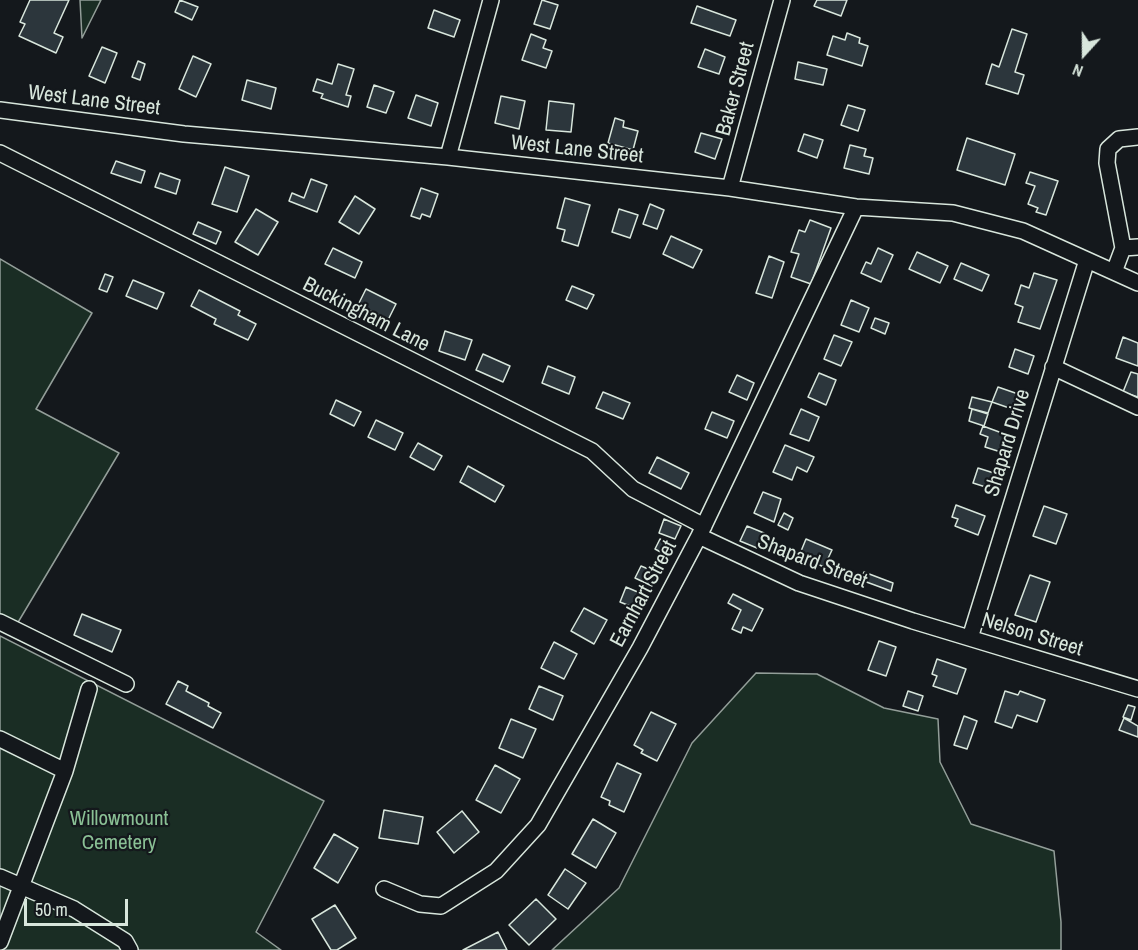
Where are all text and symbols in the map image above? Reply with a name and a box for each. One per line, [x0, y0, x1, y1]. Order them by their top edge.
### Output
north arrow [1054, 24, 1114, 84]
street label: Baker Street [711, 40, 761, 138]
text: N [1069, 59, 1086, 83]
street label: West Lane Street [27, 80, 161, 122]
street label: West Lane Street [510, 131, 644, 169]
street label: Buckingham Lane [298, 272, 434, 358]
street label: Shapard Drive [980, 386, 1036, 500]
street label: Shapard Street [753, 529, 871, 595]
street label: Earnhart Street [605, 537, 683, 651]
street label: Nelson Street [978, 608, 1086, 662]
park label: Willowmount Cemetery [70, 806, 168, 856]
scale bar [27, 887, 130, 925]
text: 50 m [35, 897, 68, 922]

